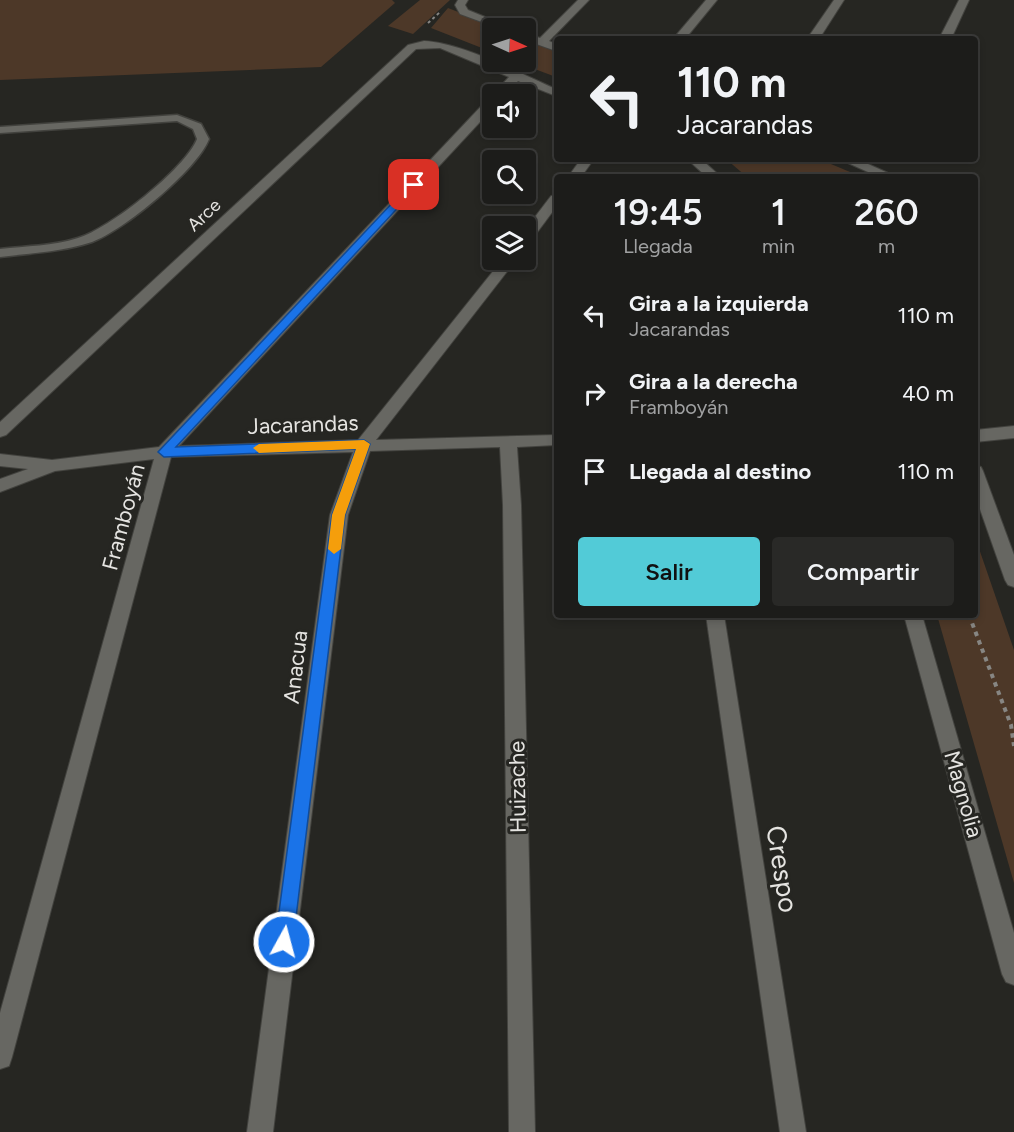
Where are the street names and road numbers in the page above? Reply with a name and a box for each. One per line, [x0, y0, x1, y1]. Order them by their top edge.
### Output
street label: Arce [183, 194, 225, 236]
street label: Jacarandas [247, 409, 359, 440]
street label: Framboyán [96, 461, 151, 573]
street label: Anacua [278, 629, 313, 705]
street label: Huizache [503, 741, 532, 833]
street label: Magnolia [938, 748, 989, 841]
street label: Crespo [759, 823, 806, 915]

